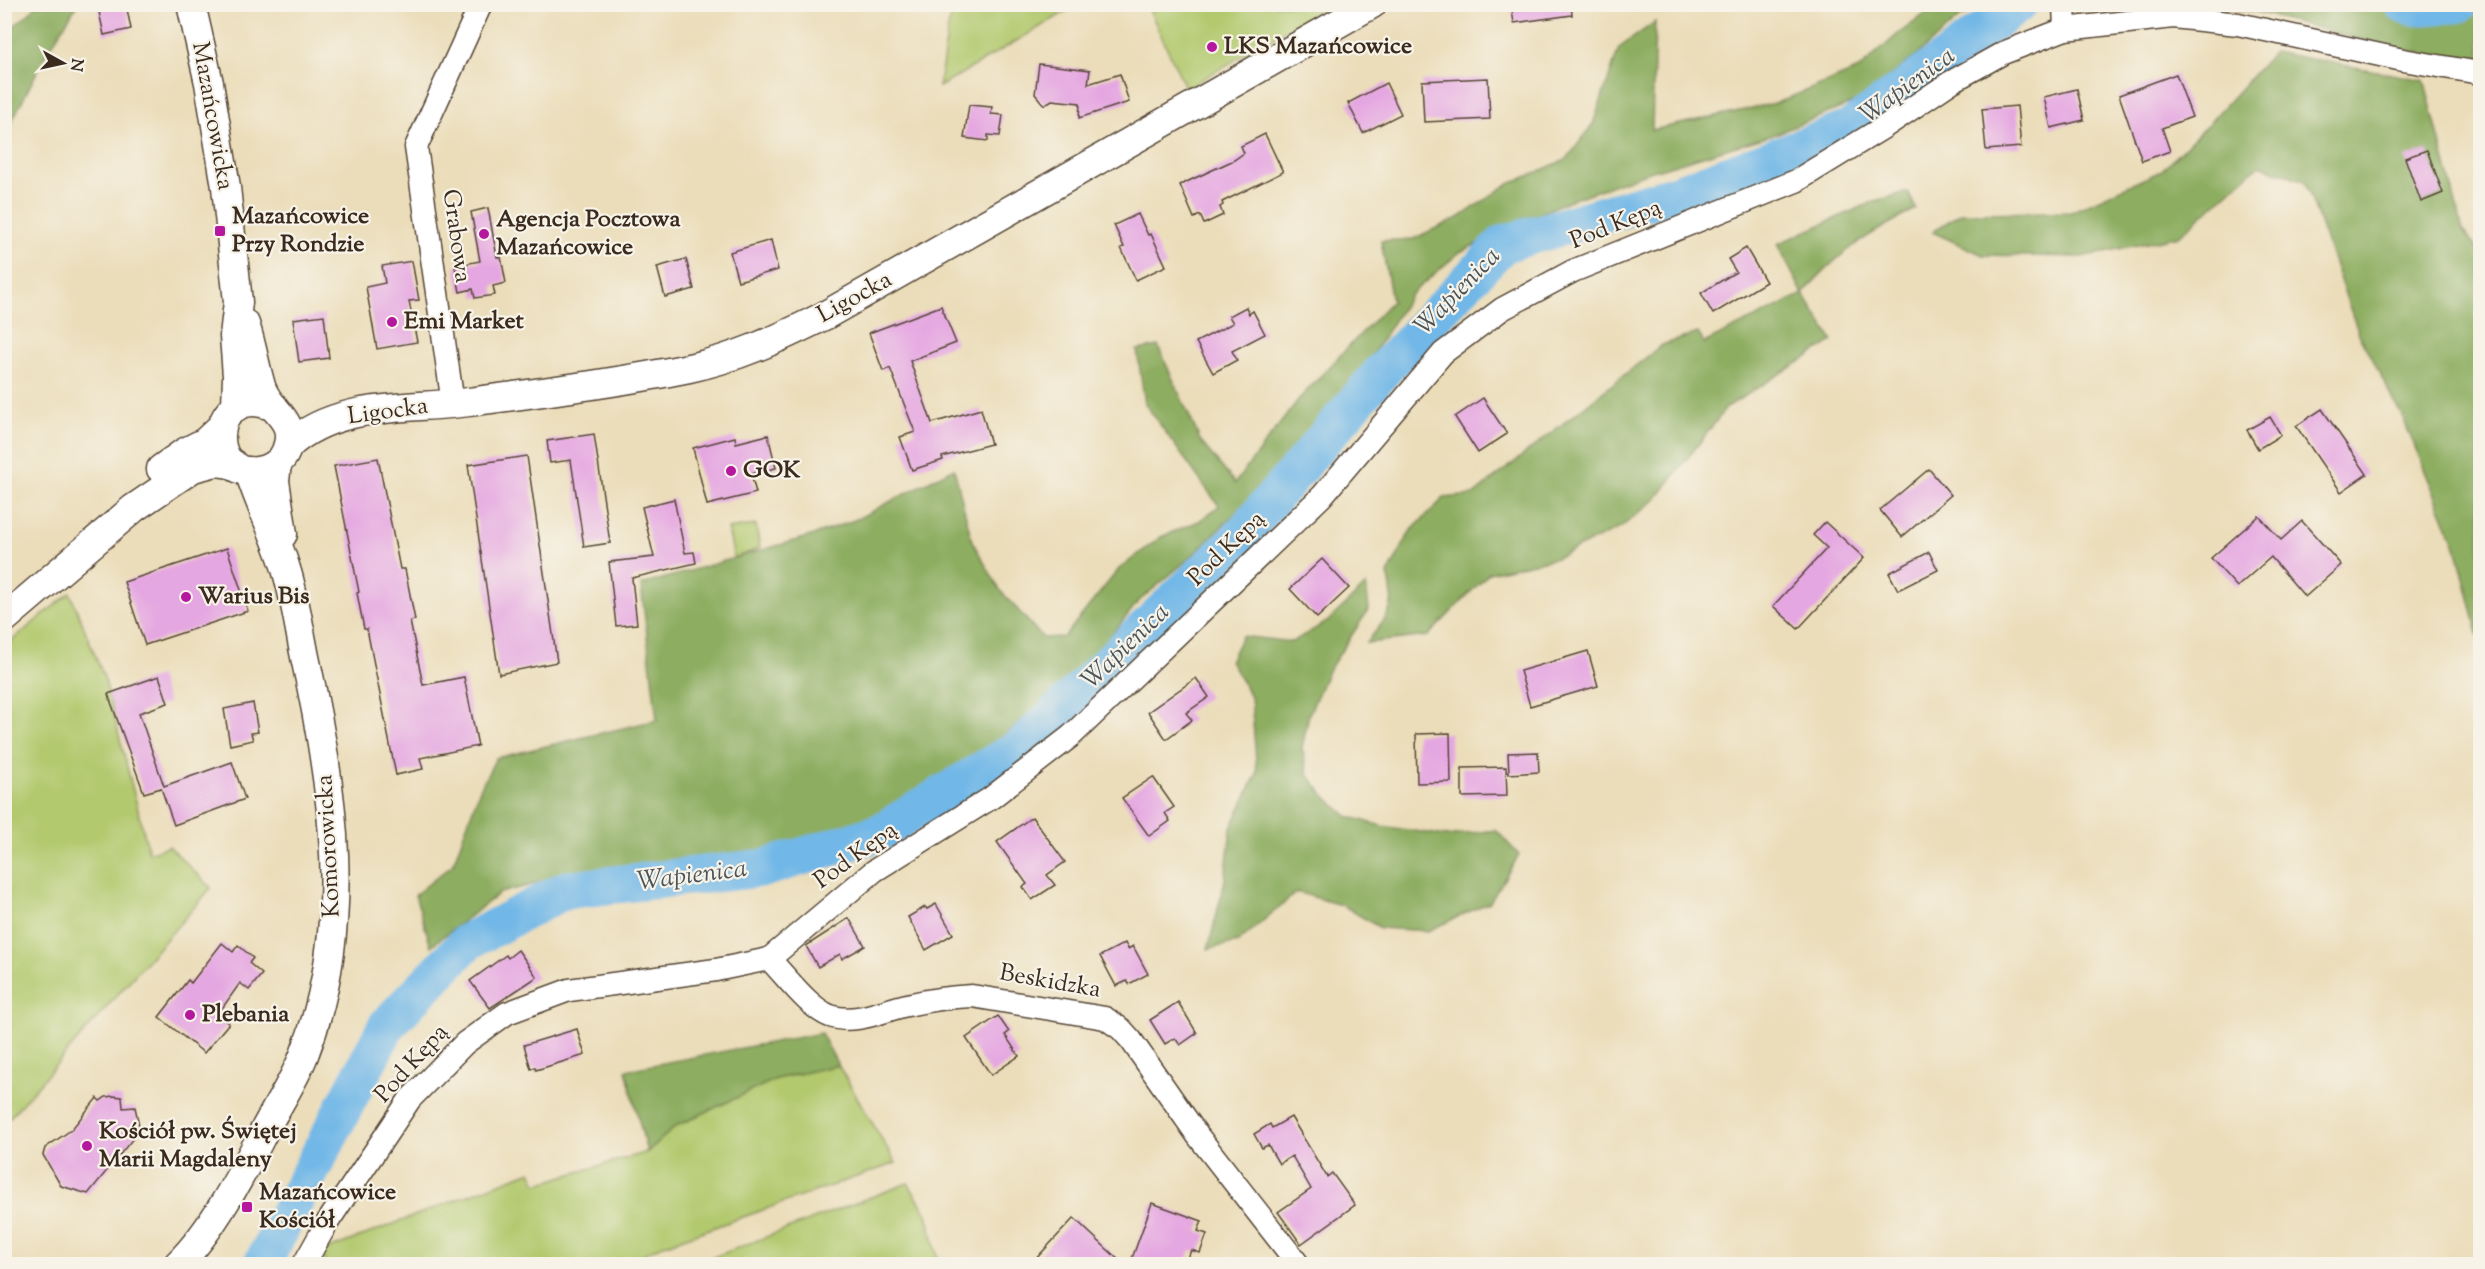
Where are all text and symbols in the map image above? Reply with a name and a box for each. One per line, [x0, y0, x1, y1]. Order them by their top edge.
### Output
place label: LKS Mazańcowice [1224, 30, 1412, 64]
north arrow [33, 33, 93, 93]
street label: Mazańcowicka [182, 39, 242, 193]
water label: Wapienica [1852, 39, 1964, 133]
marker: LKS Mazańcowice [1205, 40, 1219, 54]
text: N [63, 57, 88, 73]
street label: Grabowa [433, 187, 479, 285]
street label: Pod Kępą [1565, 191, 1667, 259]
place label: Mazańcowice Przy Rondzie [232, 200, 369, 262]
place label: Agencja Pocztowa Mazańcowice [496, 203, 681, 265]
marker: Mazańcowice Przy Rondzie [213, 224, 227, 238]
marker: Agencja Pocztowa Mazańcowice [477, 227, 491, 241]
water label: Wapienica [1406, 239, 1510, 345]
street label: Ligocka [811, 264, 899, 332]
place label: Emi Market [404, 305, 525, 339]
marker: Emi Market [385, 315, 399, 329]
street label: Ligocka [346, 390, 430, 434]
place label: GOK [743, 454, 801, 488]
marker: GOK [724, 464, 738, 478]
street label: Pod Kępą [1181, 503, 1273, 595]
place label: Warius Bis [198, 580, 309, 614]
marker: Warius Bis [179, 590, 193, 604]
water label: Wapienica [1073, 595, 1179, 699]
street label: Komorowicka [308, 774, 350, 918]
street label: Pod Kępą [807, 814, 905, 898]
water label: Wapienica [635, 851, 749, 901]
street label: Beskidzka [997, 956, 1103, 1008]
place label: Plebania [202, 998, 290, 1032]
marker: Plebania [183, 1008, 197, 1022]
street label: Pod Kępą [367, 1017, 457, 1111]
place label: Kościół pw. Świętej Marii Magdaleny [99, 1115, 297, 1177]
marker: Kościół pw. Świętej Marii Magdaleny [80, 1139, 94, 1153]
place label: Mazańcowice Kościół [259, 1176, 396, 1238]
marker: Mazańcowice Kościół [240, 1200, 254, 1214]

